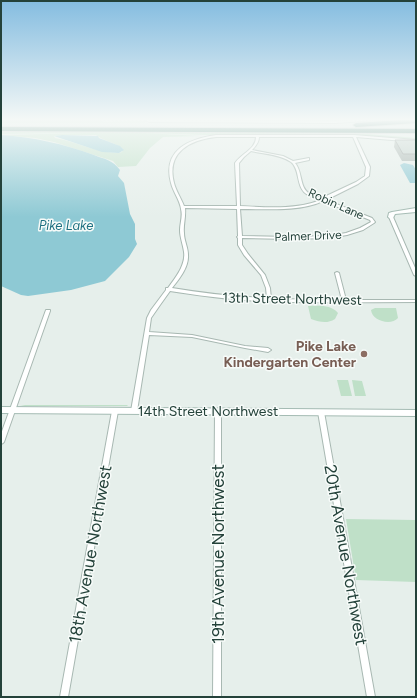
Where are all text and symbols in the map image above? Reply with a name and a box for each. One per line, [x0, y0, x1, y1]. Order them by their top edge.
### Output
street label: Robin Lane [306, 185, 366, 223]
water label: Pike Lake [39, 218, 93, 233]
street label: Palmer Drive [274, 228, 342, 244]
street label: 13th Street Northwest [222, 289, 362, 309]
place label: Pike Lake Kindergarten Center [224, 338, 357, 371]
marker: Pike Lake Kindergarten Center [359, 349, 369, 359]
street label: 14th Street Northwest [138, 403, 278, 420]
street label: 18th Avenue Northwest [64, 463, 116, 645]
street label: 20th Avenue Northwest [320, 463, 372, 647]
street label: 19th Avenue Northwest [208, 464, 228, 644]

